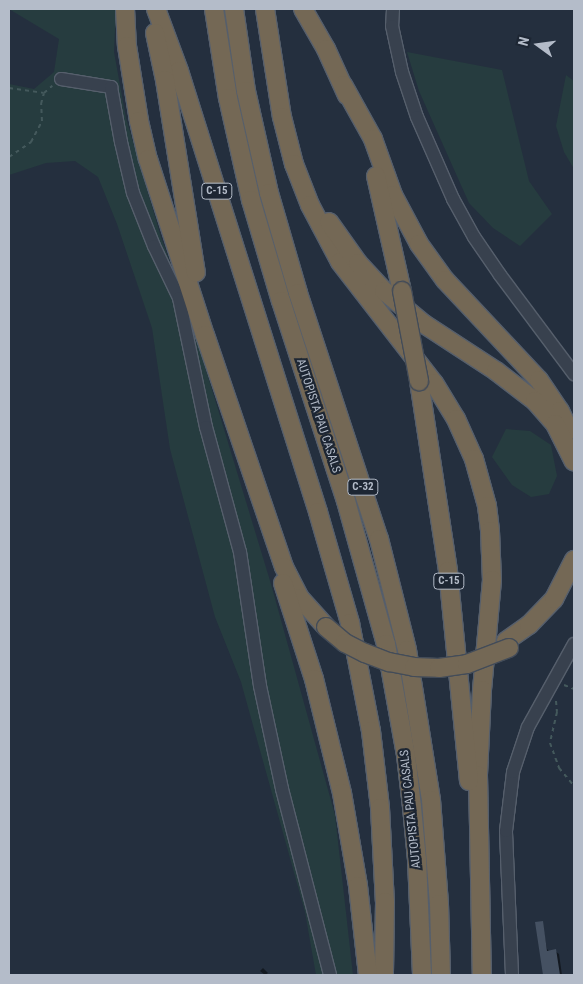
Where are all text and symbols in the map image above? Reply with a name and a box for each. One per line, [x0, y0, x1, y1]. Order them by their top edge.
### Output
north arrow [513, 20, 563, 70]
text: N [515, 35, 532, 47]
road number: C-15 [201, 182, 233, 200]
street label: AUTOPISTA PAU CASALS [293, 357, 343, 475]
road number: C-32 [347, 478, 379, 496]
road number: C-15 [433, 572, 465, 590]
street label: AUTOPISTA PAU CASALS [398, 749, 424, 869]

